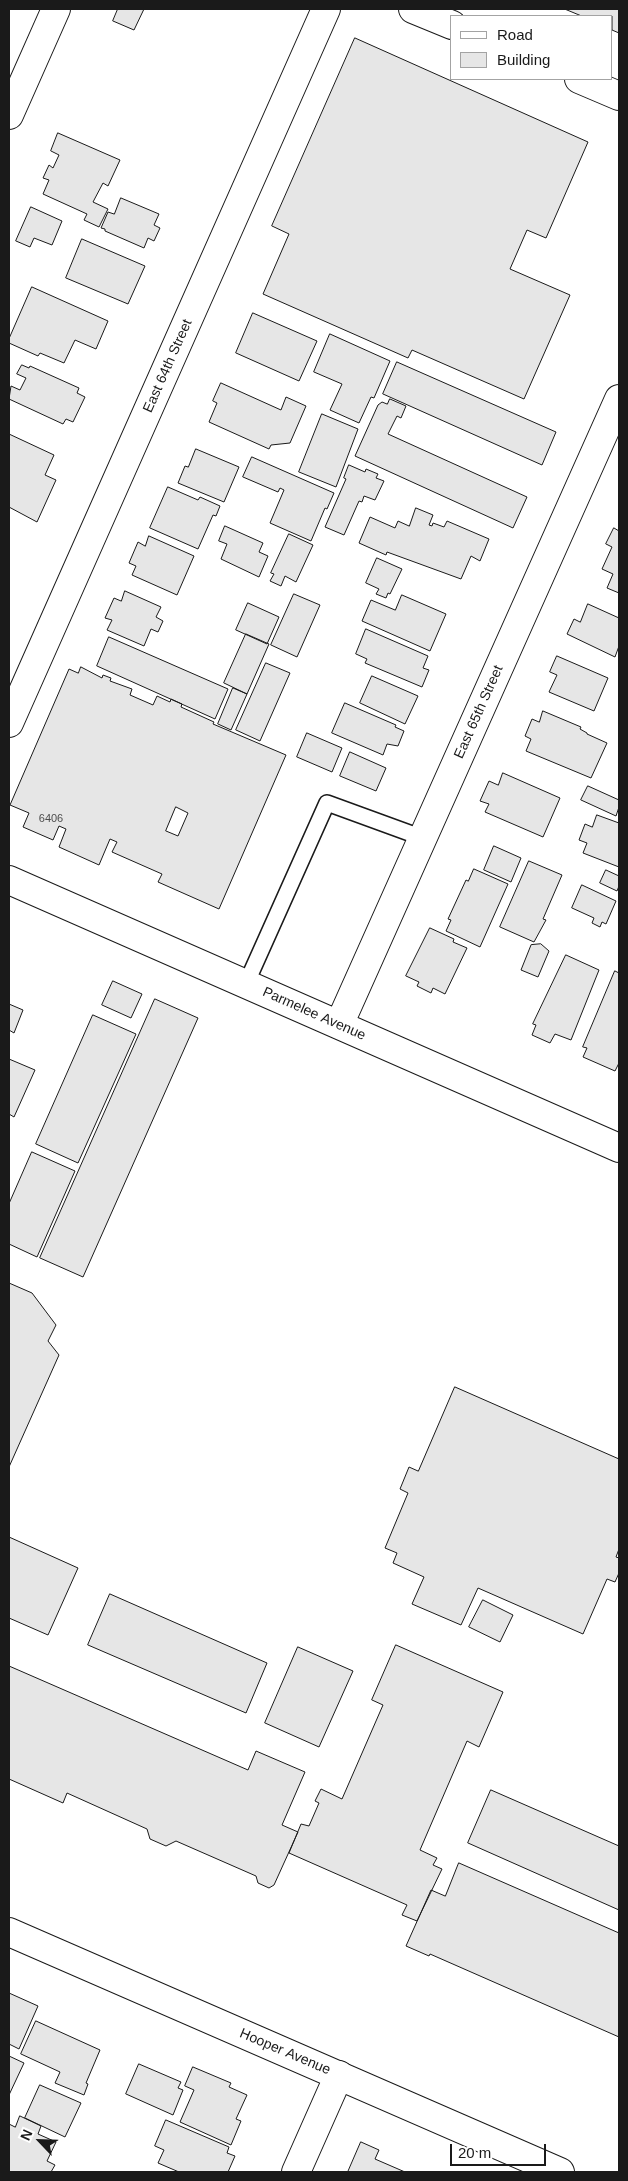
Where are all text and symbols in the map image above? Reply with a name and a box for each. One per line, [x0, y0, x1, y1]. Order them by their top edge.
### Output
legend [450, 15, 613, 80]
text: Road [497, 26, 533, 43]
text: Building [497, 51, 550, 68]
street label: East 64th Street [140, 317, 196, 415]
street label: East 65th Street [451, 663, 507, 761]
house number: 6406 [39, 812, 63, 826]
street label: Parmelee Avenue [260, 984, 368, 1044]
street label: Hooper Avenue [237, 2025, 333, 2079]
north arrow [15, 2116, 65, 2166]
text: N [17, 2127, 36, 2143]
scale bar [453, 2134, 549, 2166]
text: 20 m [458, 2144, 491, 2161]

